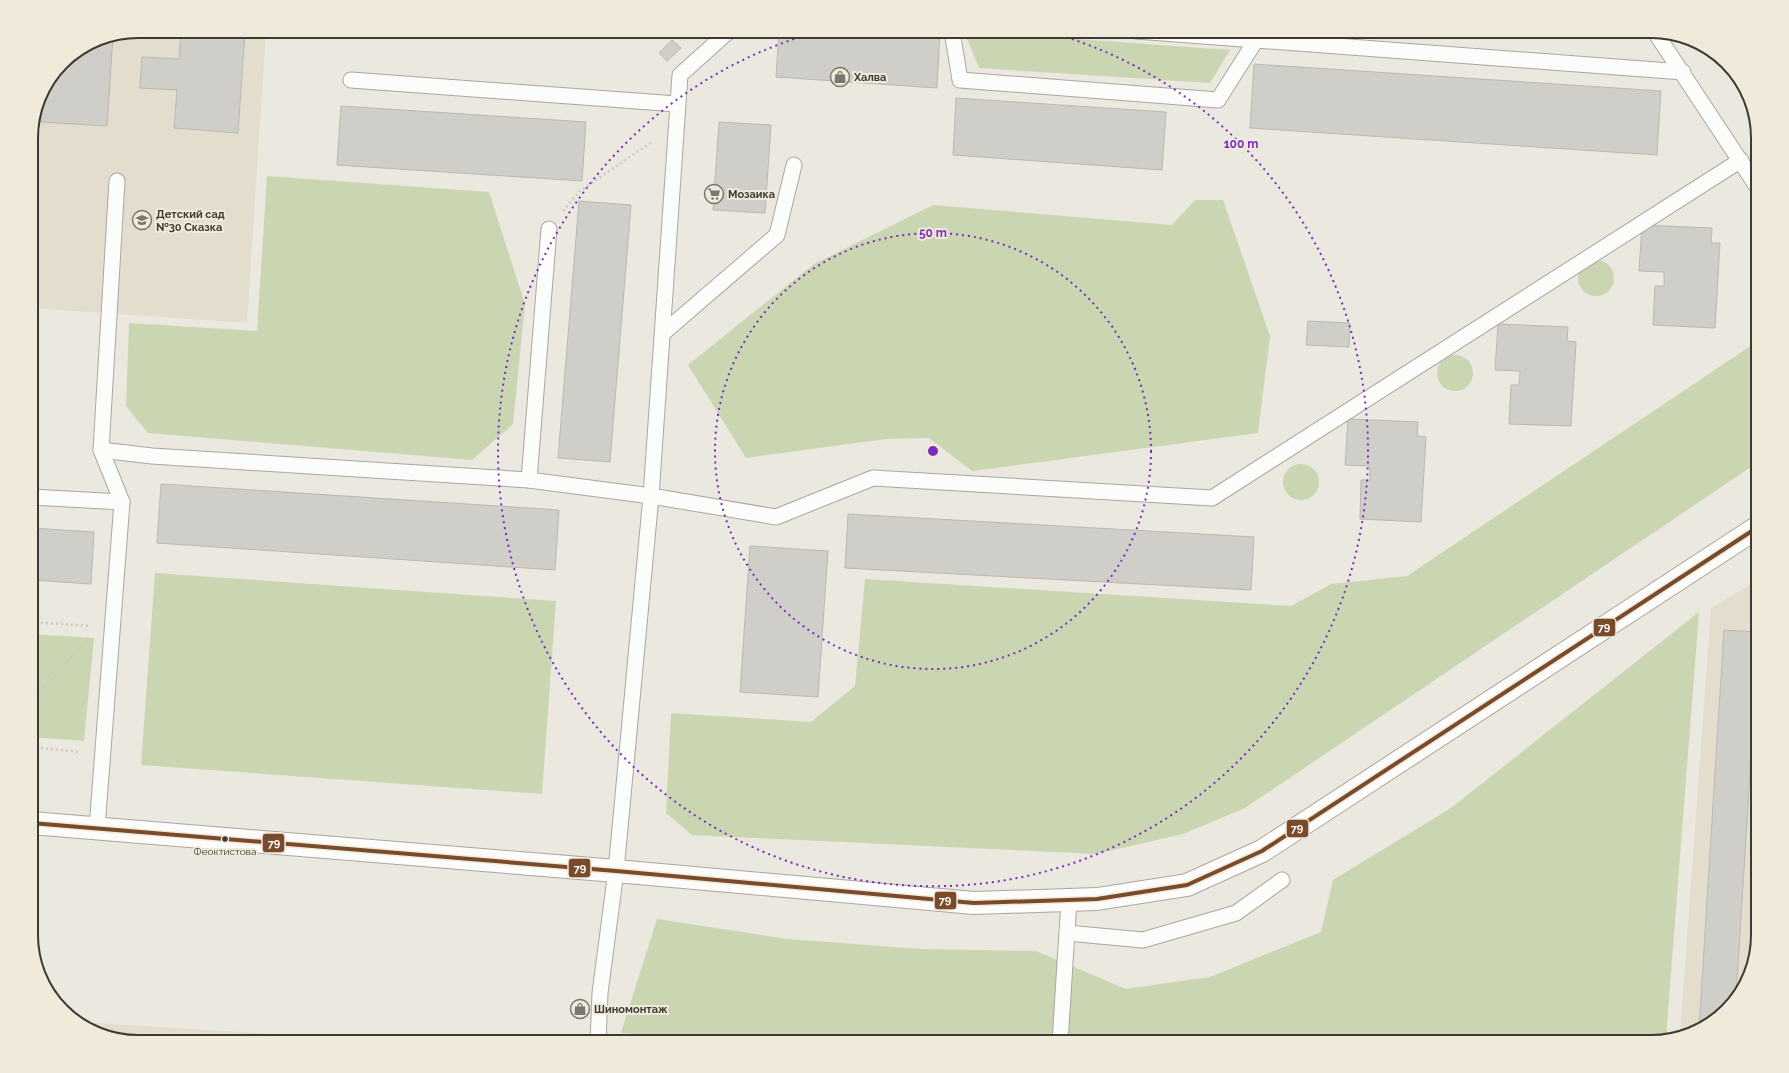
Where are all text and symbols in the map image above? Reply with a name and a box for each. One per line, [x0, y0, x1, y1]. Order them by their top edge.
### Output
shop icon: Халва [829, 66, 851, 88]
place label: Халва [853, 71, 886, 84]
text: 100 m [1224, 137, 1258, 151]
supermarket icon: Мозаика [703, 183, 725, 205]
place label: Мозаика [728, 188, 775, 201]
place label: Детский сад №30 Сказка [156, 208, 225, 234]
school or university icon: Детский сад №30 Сказка [131, 209, 153, 231]
text: 50 m [919, 226, 947, 240]
centre of rings [926, 444, 940, 458]
line badge: 79 [1593, 618, 1616, 637]
text: 79 [1598, 621, 1611, 634]
line badge: 79 [1286, 819, 1309, 838]
text: 79 [1291, 822, 1304, 835]
line badge: 79 [262, 833, 285, 853]
marker: Феоктистова [220, 834, 230, 844]
text: 79 [268, 837, 281, 850]
place label: Феоктистова [194, 846, 256, 857]
line badge: 79 [568, 858, 591, 878]
text: 79 [574, 862, 587, 875]
line badge: 79 [934, 891, 957, 910]
text: 79 [939, 894, 952, 907]
shop icon: Шиномонтаж [569, 998, 591, 1020]
place label: Шиномонтаж [594, 1003, 668, 1016]

